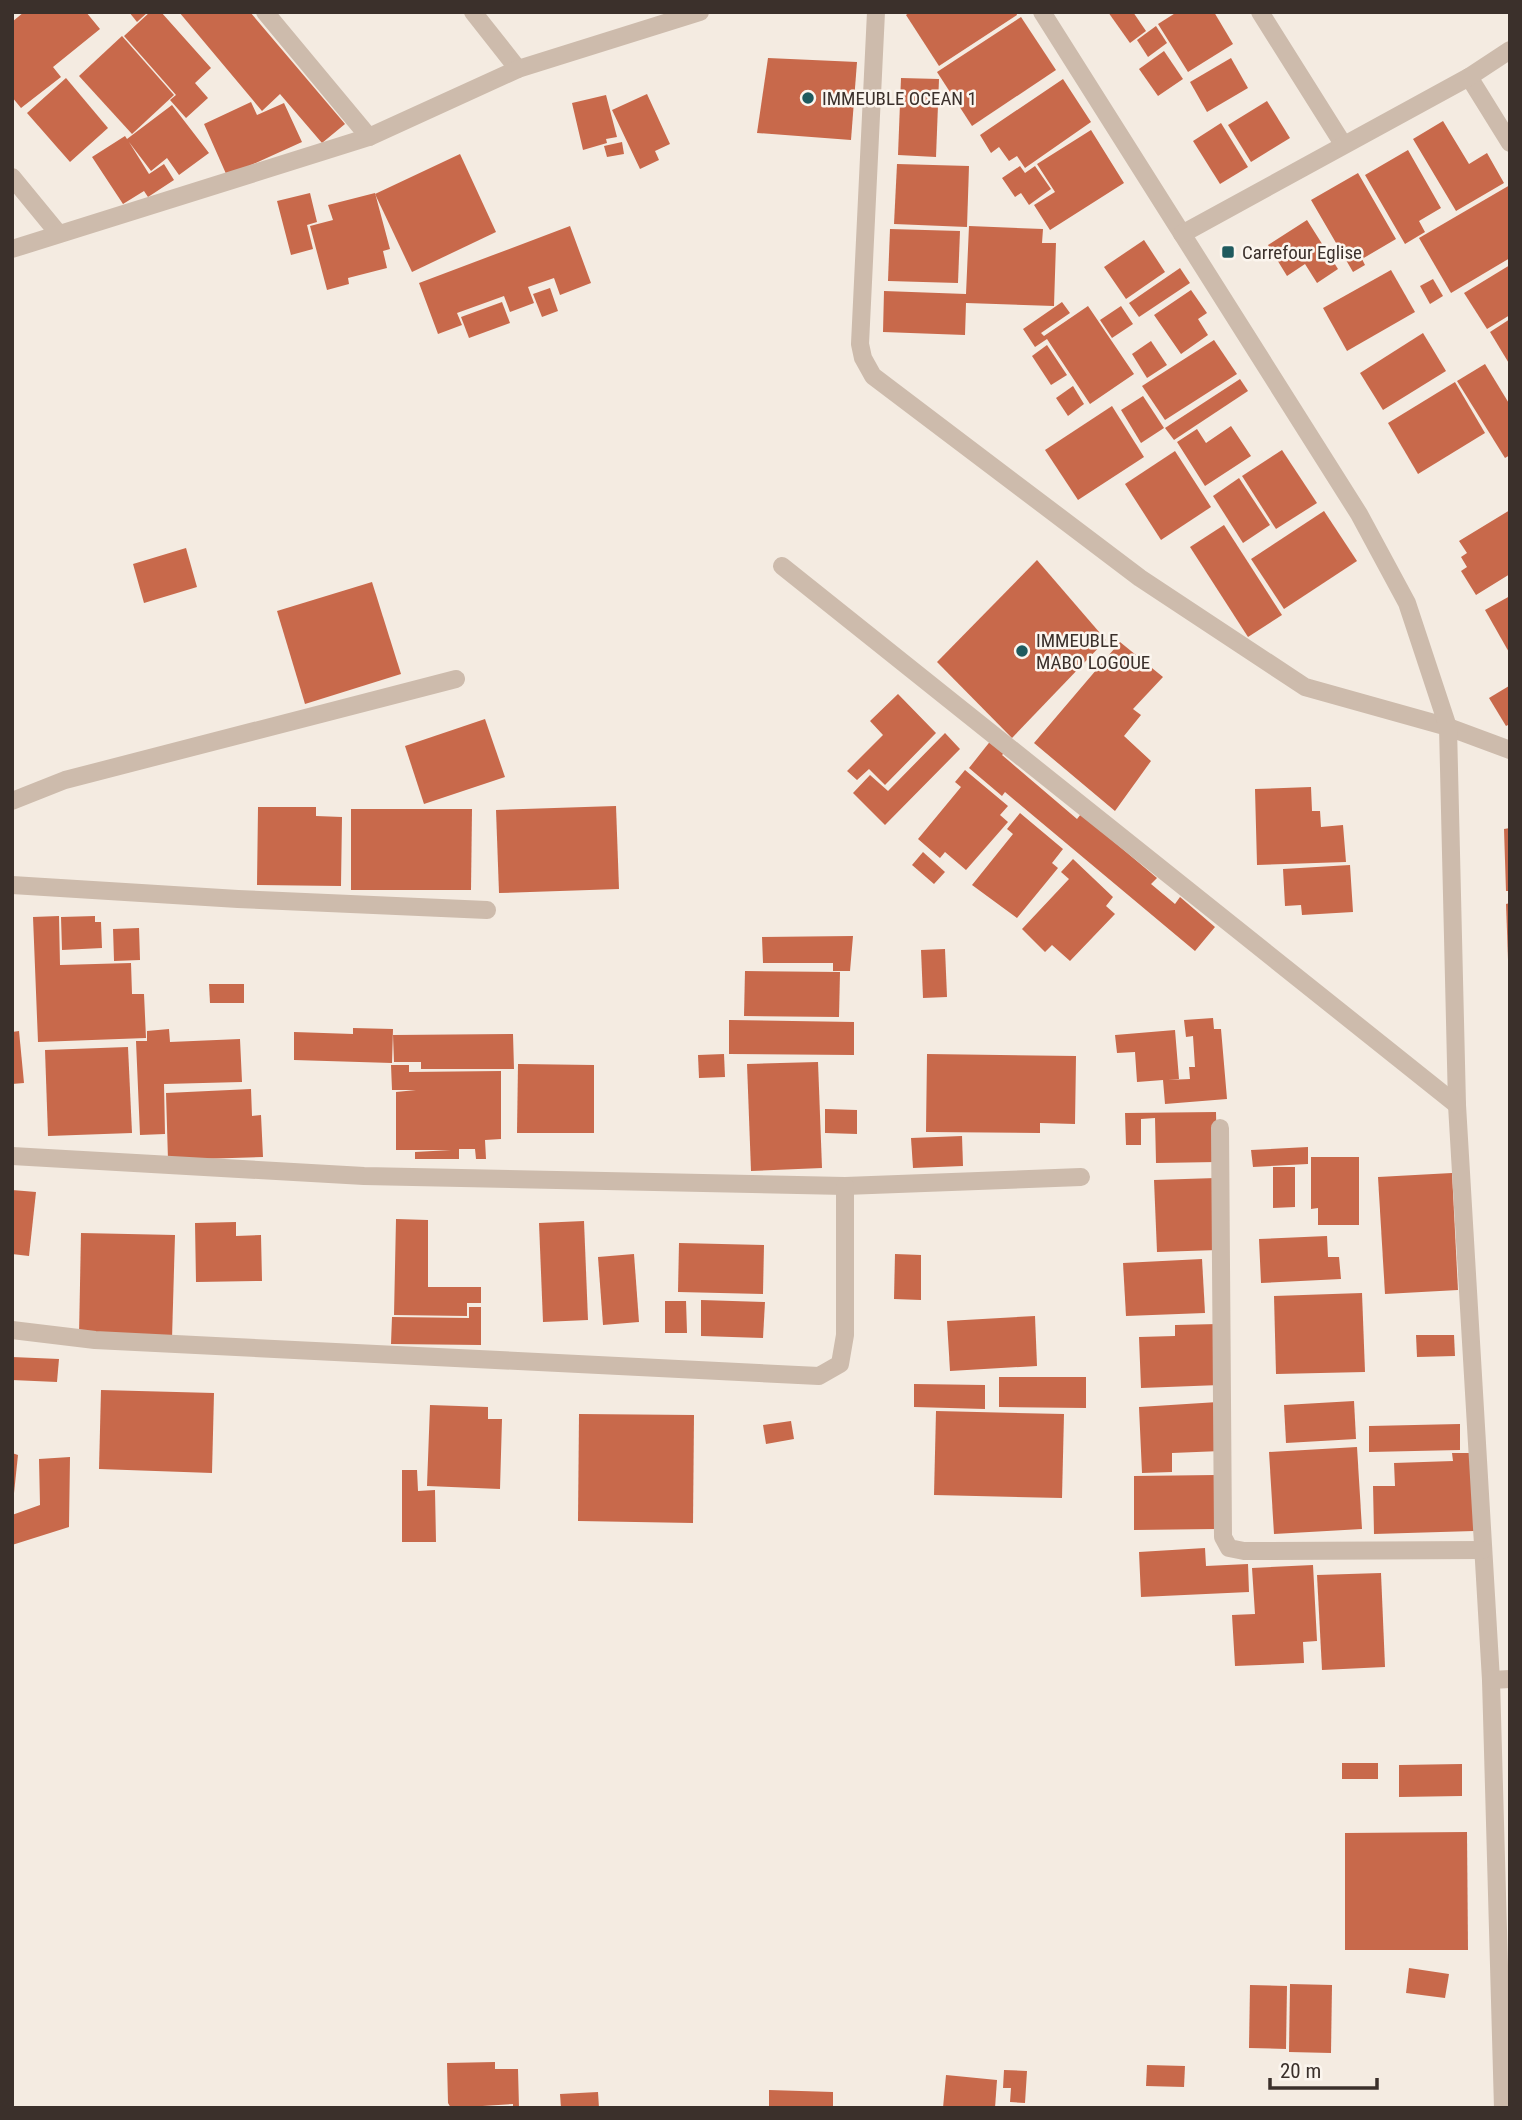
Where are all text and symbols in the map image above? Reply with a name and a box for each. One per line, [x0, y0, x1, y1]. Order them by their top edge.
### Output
place label: IMMEUBLE OCEAN 1 [822, 87, 977, 110]
marker: IMMEUBLE OCEAN 1 [800, 90, 816, 106]
place label: Carrefour Eglise [1242, 241, 1362, 264]
marker: Carrefour Eglise [1220, 244, 1236, 260]
place label: IMMEUBLE MABO LOGOUE [1036, 629, 1150, 674]
marker: IMMEUBLE MABO LOGOUE [1014, 643, 1030, 659]
scale bar [1270, 2046, 1377, 2090]
text: 20 m [1280, 2059, 1321, 2083]

